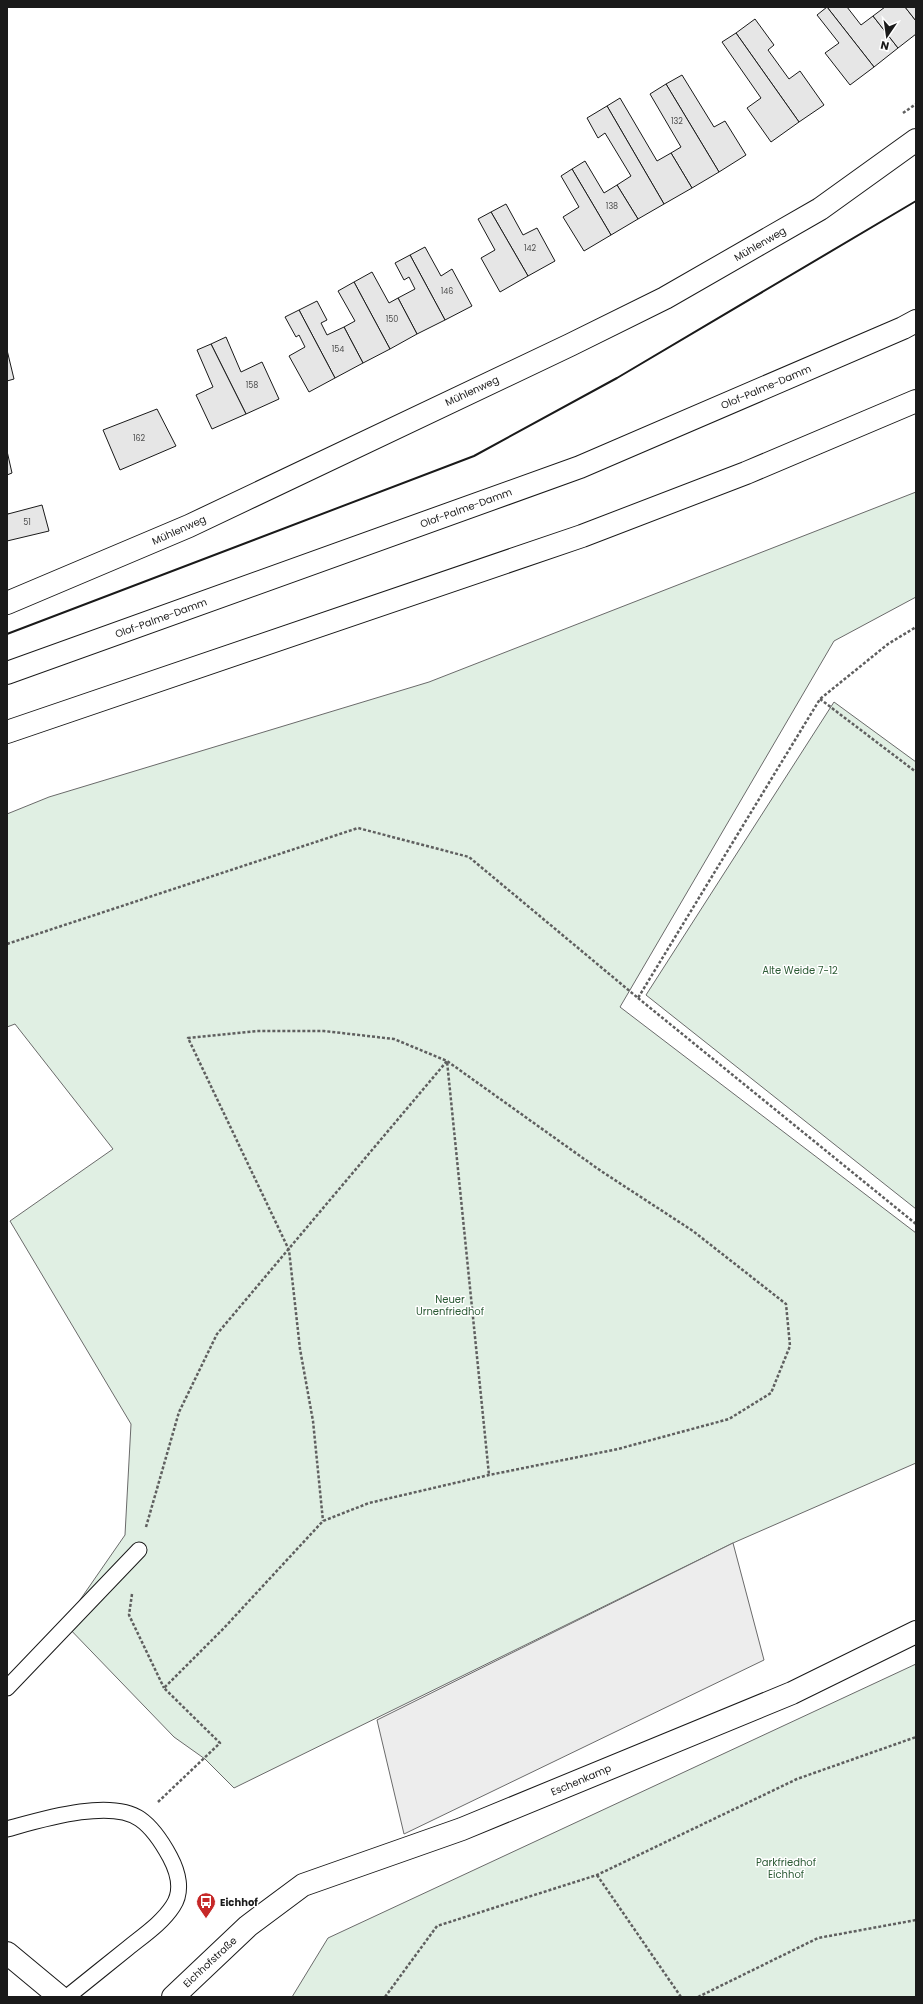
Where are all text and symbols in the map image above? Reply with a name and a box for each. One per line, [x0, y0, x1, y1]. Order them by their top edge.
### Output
north arrow [867, 16, 907, 56]
text: N [879, 37, 891, 54]
house number: 132 [671, 116, 683, 127]
house number: 138 [606, 201, 618, 212]
street label: Mühlenweg [731, 223, 789, 265]
house number: 142 [524, 243, 536, 254]
house number: 146 [441, 286, 453, 297]
house number: 150 [386, 314, 398, 325]
house number: 154 [332, 344, 344, 355]
street label: Olof-Palme-Damm [718, 361, 814, 413]
street label: Mühlenweg [443, 372, 501, 410]
house number: 158 [246, 380, 258, 391]
house number: 162 [133, 433, 146, 444]
street label: Olof-Palme-Damm [418, 484, 514, 532]
street label: Mühlenweg [150, 511, 208, 549]
house number: 51 [23, 517, 31, 528]
street label: Olof-Palme-Damm [113, 594, 209, 642]
park label: Alte Weide 7-12 [762, 963, 838, 978]
park label: Neuer Urnenfriedhof [416, 1292, 484, 1319]
street label: Eschenkamp [548, 1760, 614, 1799]
park label: Parkfriedhof Eichhof [756, 1855, 816, 1882]
bus stop icon: Eichhof [195, 1891, 217, 1919]
place label: Eichhof [220, 1895, 258, 1910]
street label: Eichhofstraße [180, 1933, 240, 1991]

